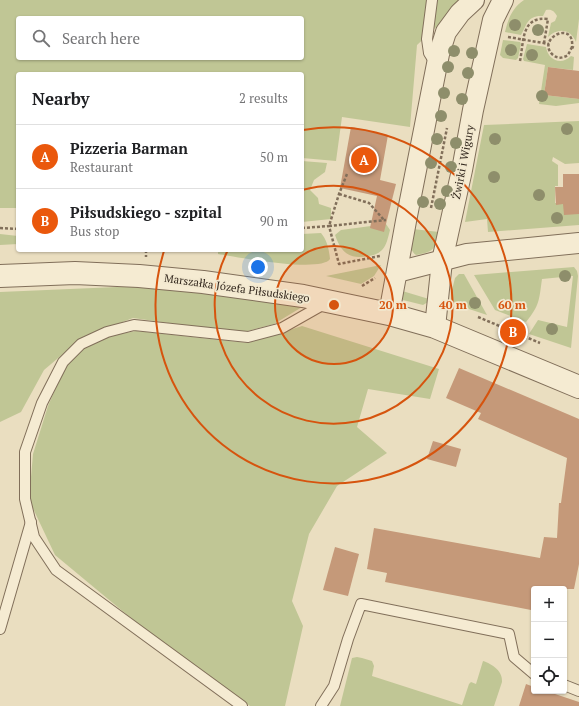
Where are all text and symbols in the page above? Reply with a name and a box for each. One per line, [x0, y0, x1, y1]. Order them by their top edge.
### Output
search box [16, 16, 304, 60]
icon: search [30, 27, 52, 49]
text: Search here [62, 28, 140, 48]
text: Nearby [32, 87, 90, 110]
text: 2 results [239, 89, 288, 107]
street label: Żwirki i Wigury [449, 123, 477, 200]
text: Pizzeria Barman [70, 138, 188, 158]
pin: A [351, 145, 377, 175]
text: A [40, 148, 50, 166]
text: 50 m [260, 148, 288, 166]
text: Restaurant [70, 158, 133, 176]
text: Piłsudskiego - szpital [70, 202, 222, 222]
text: B [41, 212, 49, 230]
text: 90 m [260, 212, 288, 230]
text: Bus stop [70, 222, 119, 240]
your location [248, 257, 268, 277]
street label: Marszałka Józefa Piłsudskiego [163, 271, 311, 305]
text: 20 m [379, 297, 407, 312]
text: 40 m [439, 297, 467, 312]
text: 60 m [498, 297, 526, 312]
centre of rings [327, 298, 341, 312]
pin: B [500, 317, 526, 347]
map controls [531, 586, 567, 694]
button: + [531, 586, 567, 622]
button: − [531, 622, 567, 658]
button: locate [531, 658, 567, 694]

